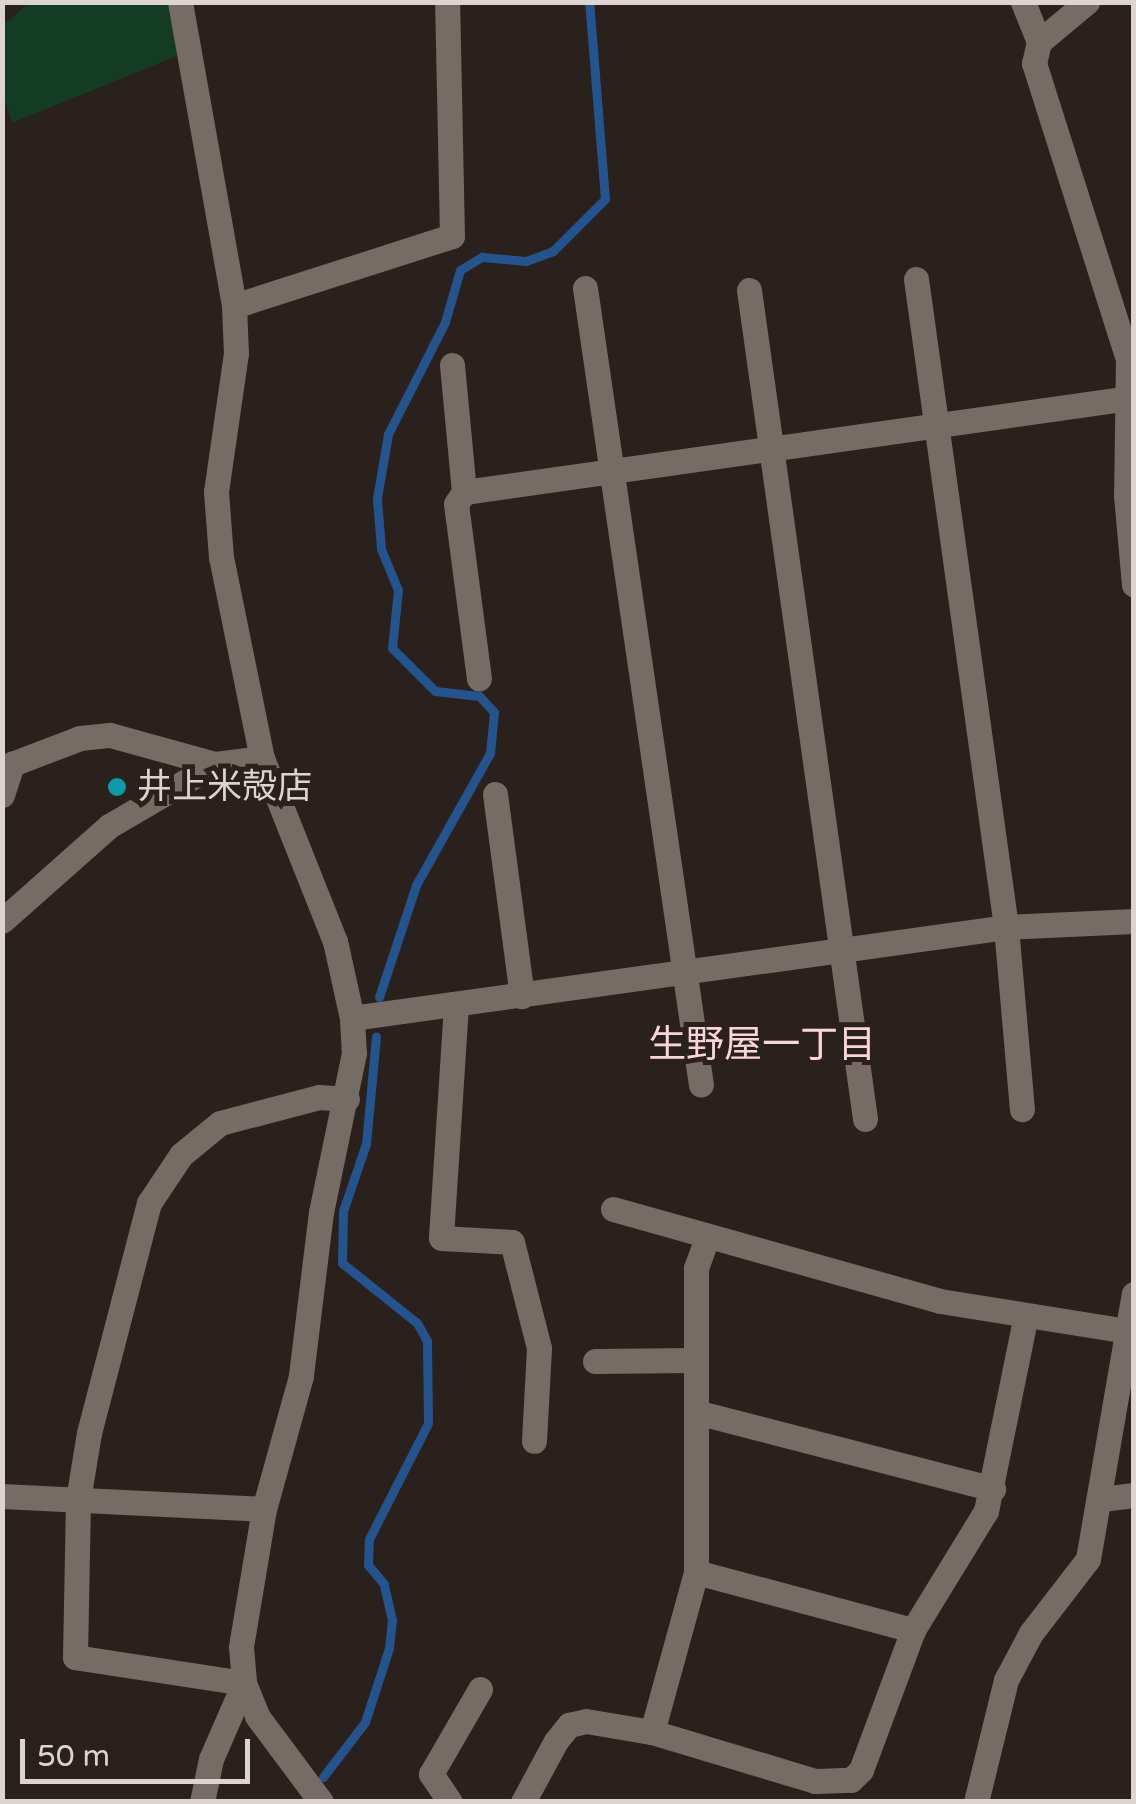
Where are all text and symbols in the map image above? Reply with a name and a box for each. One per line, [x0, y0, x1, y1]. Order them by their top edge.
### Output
place label: 井上米殻店 [137, 766, 312, 808]
marker: 井上米殻店 [106, 776, 128, 798]
district label: 生野屋一丁目 [648, 1023, 876, 1069]
scale bar [25, 1719, 255, 1781]
text: 50 m [37, 1738, 110, 1775]

